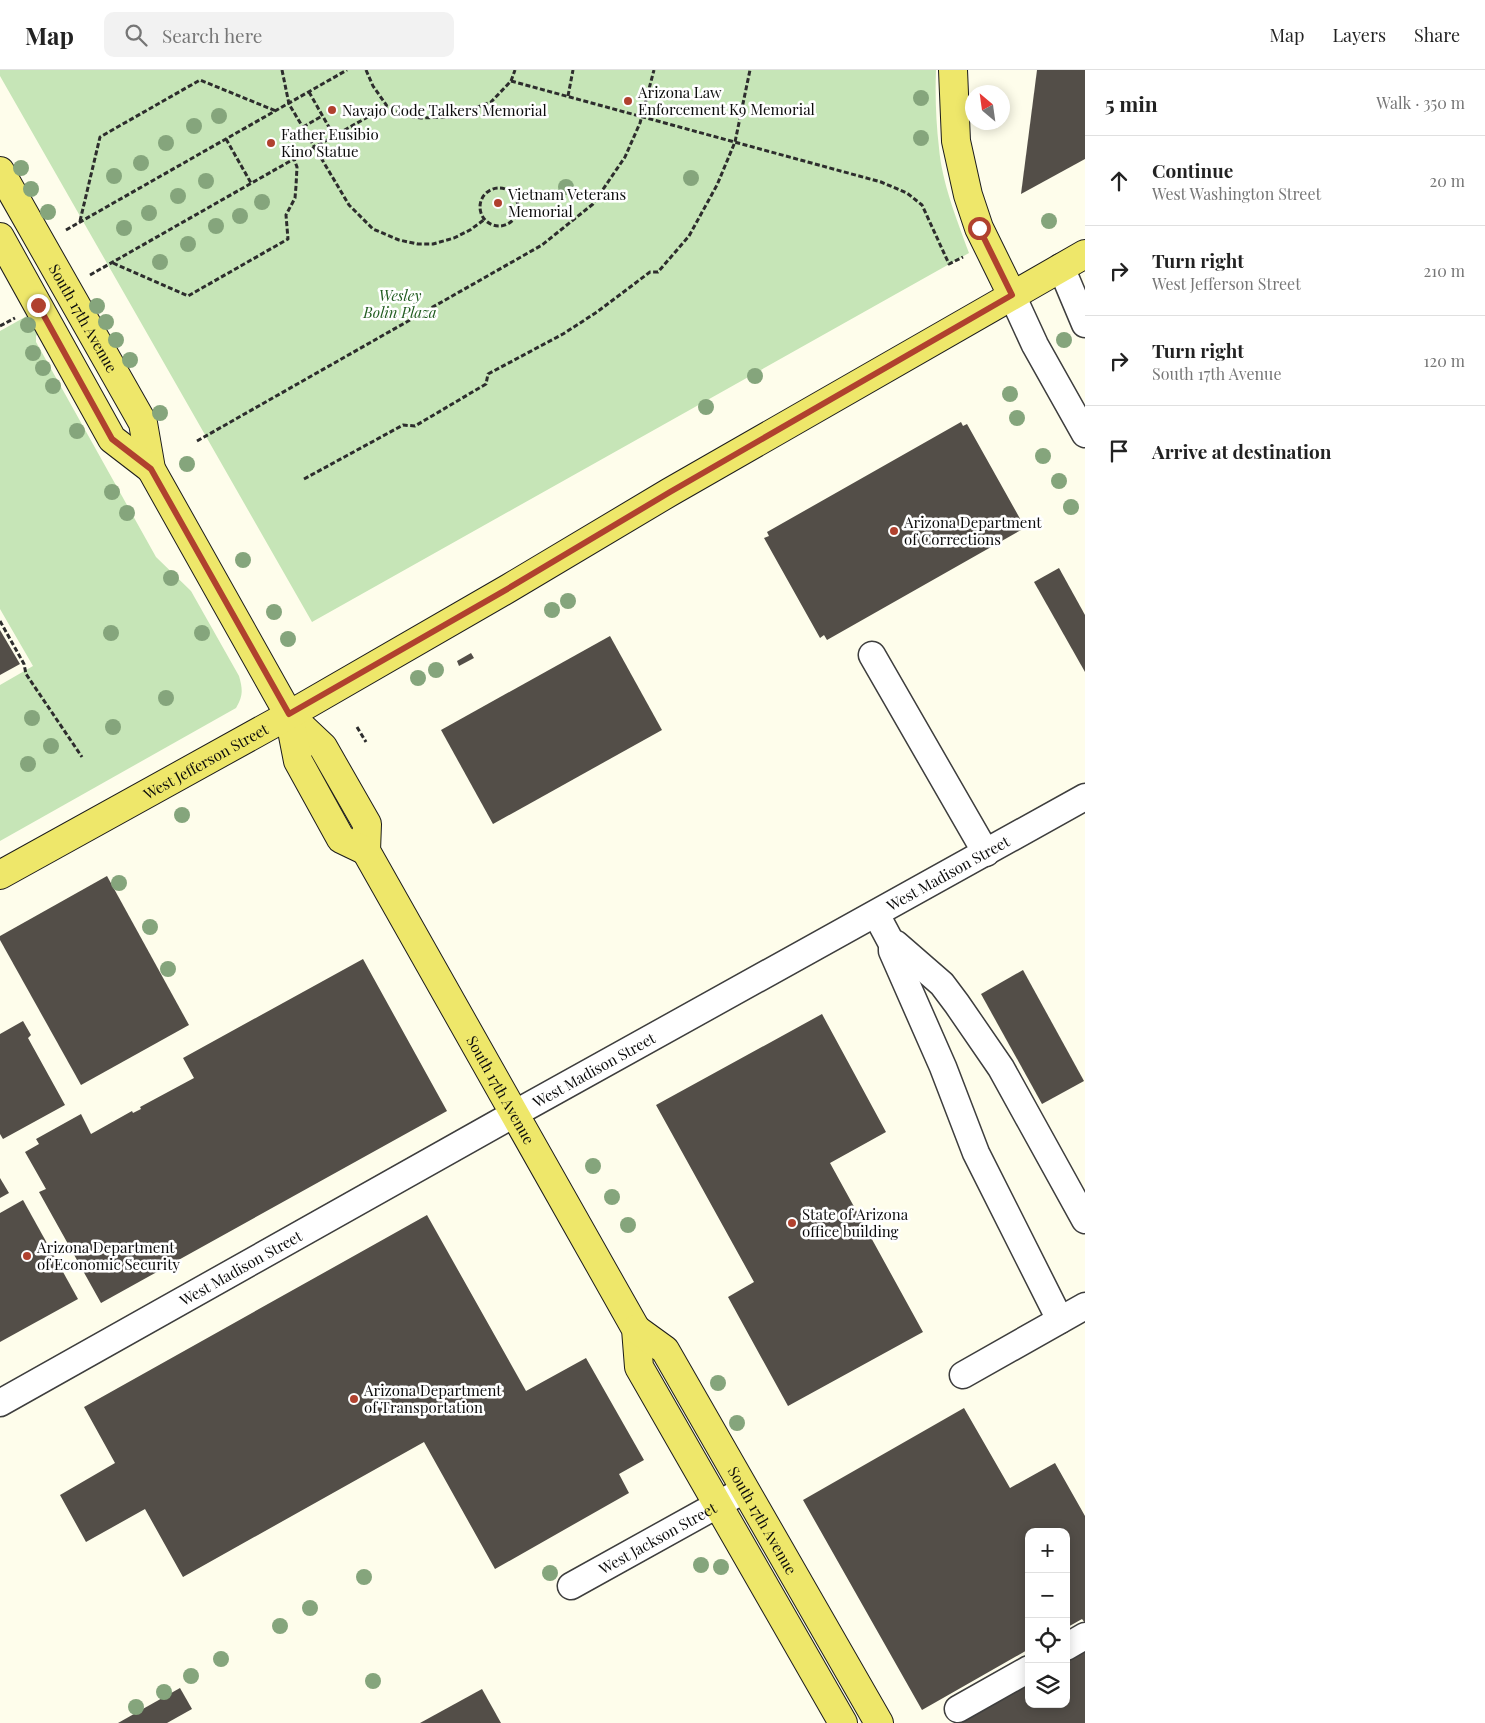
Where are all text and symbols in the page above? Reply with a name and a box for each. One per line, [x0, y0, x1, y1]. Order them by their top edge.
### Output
search box [104, 12, 454, 57]
text: Map [25, 19, 74, 51]
icon: search [122, 21, 150, 49]
text: Search here [162, 22, 262, 48]
text: Map [1269, 23, 1304, 47]
text: Layers [1332, 23, 1386, 47]
text: Share [1414, 23, 1460, 47]
place label: Arizona Law Enforcement K9 Memorial [637, 82, 815, 119]
north arrow [965, 85, 1010, 130]
text: 5 min [1105, 89, 1158, 117]
text: Walk · 350 m [1376, 92, 1465, 113]
marker: Arizona Law Enforcement K9 Memorial [622, 95, 634, 107]
place label: Navajo Code Talkers Memorial [342, 100, 547, 120]
marker: Navajo Code Talkers Memorial [326, 104, 338, 116]
place label: Father Eusibio Kino Statue [281, 124, 379, 161]
marker: Father Eusibio Kino Statue [265, 137, 277, 149]
text: Continue [1152, 157, 1233, 183]
icon: ahead [1105, 167, 1133, 195]
text: 20 m [1430, 170, 1465, 191]
text: West Washington Street [1152, 183, 1321, 204]
place label: Vietnam Veterans Memorial [507, 184, 626, 221]
marker: Vietnam Veterans Memorial [492, 197, 504, 209]
route start [968, 217, 991, 240]
text: Turn right [1152, 247, 1244, 273]
icon: right [1105, 257, 1133, 285]
street label: South 17th Avenue [45, 260, 122, 376]
text: 210 m [1424, 260, 1465, 281]
text: West Jefferson Street [1152, 273, 1301, 294]
park label: Wesley Bolin Plaza [362, 285, 437, 322]
route end [27, 294, 50, 317]
text: Turn right [1152, 337, 1244, 363]
icon: right [1105, 347, 1133, 375]
text: 120 m [1424, 350, 1465, 371]
text: South 17th Avenue [1152, 363, 1282, 384]
icon: arrive [1105, 437, 1133, 465]
text: Arrive at destination [1152, 438, 1332, 464]
place label: Arizona Department of Corrections [903, 512, 1042, 549]
marker: Arizona Department of Corrections [888, 525, 900, 537]
street label: West Jefferson Street [139, 718, 272, 804]
street label: West Madison Street [882, 831, 1013, 916]
street label: West Madison Street [528, 1027, 659, 1112]
street label: South 17th Avenue [462, 1032, 539, 1147]
place label: State of Arizona office building [802, 1204, 909, 1241]
marker: State of Arizona office building [786, 1217, 798, 1229]
street label: West Madison Street [175, 1225, 306, 1311]
place label: Arizona Department of Economic Security [36, 1237, 181, 1274]
marker: Arizona Department of Economic Security [21, 1250, 33, 1262]
place label: Arizona Department of Transportation [363, 1380, 502, 1417]
marker: Arizona Department of Transportation [348, 1393, 360, 1405]
street label: South 17th Avenue [724, 1462, 802, 1578]
street label: West Jackson Street [594, 1497, 720, 1579]
map controls [1025, 1528, 1070, 1708]
button: + [1025, 1528, 1070, 1573]
button: − [1025, 1573, 1070, 1618]
button: locate [1025, 1618, 1070, 1663]
button: layers [1025, 1663, 1070, 1708]

